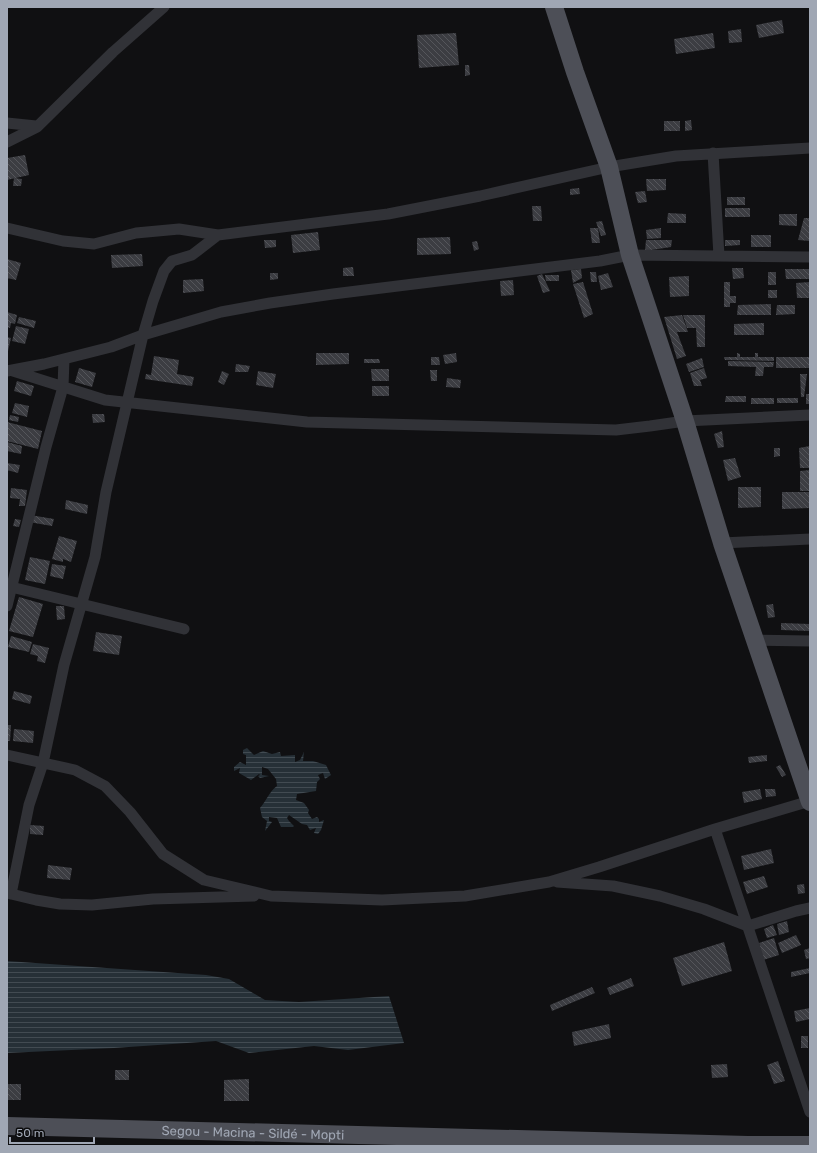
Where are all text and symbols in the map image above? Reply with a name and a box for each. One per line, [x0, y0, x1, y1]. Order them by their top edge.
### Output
scale bar [10, 1119, 94, 1145]
street label: Segou - Macina - Sildé - Mopti [161, 1123, 344, 1143]
text: 50 m [16, 1126, 44, 1140]

